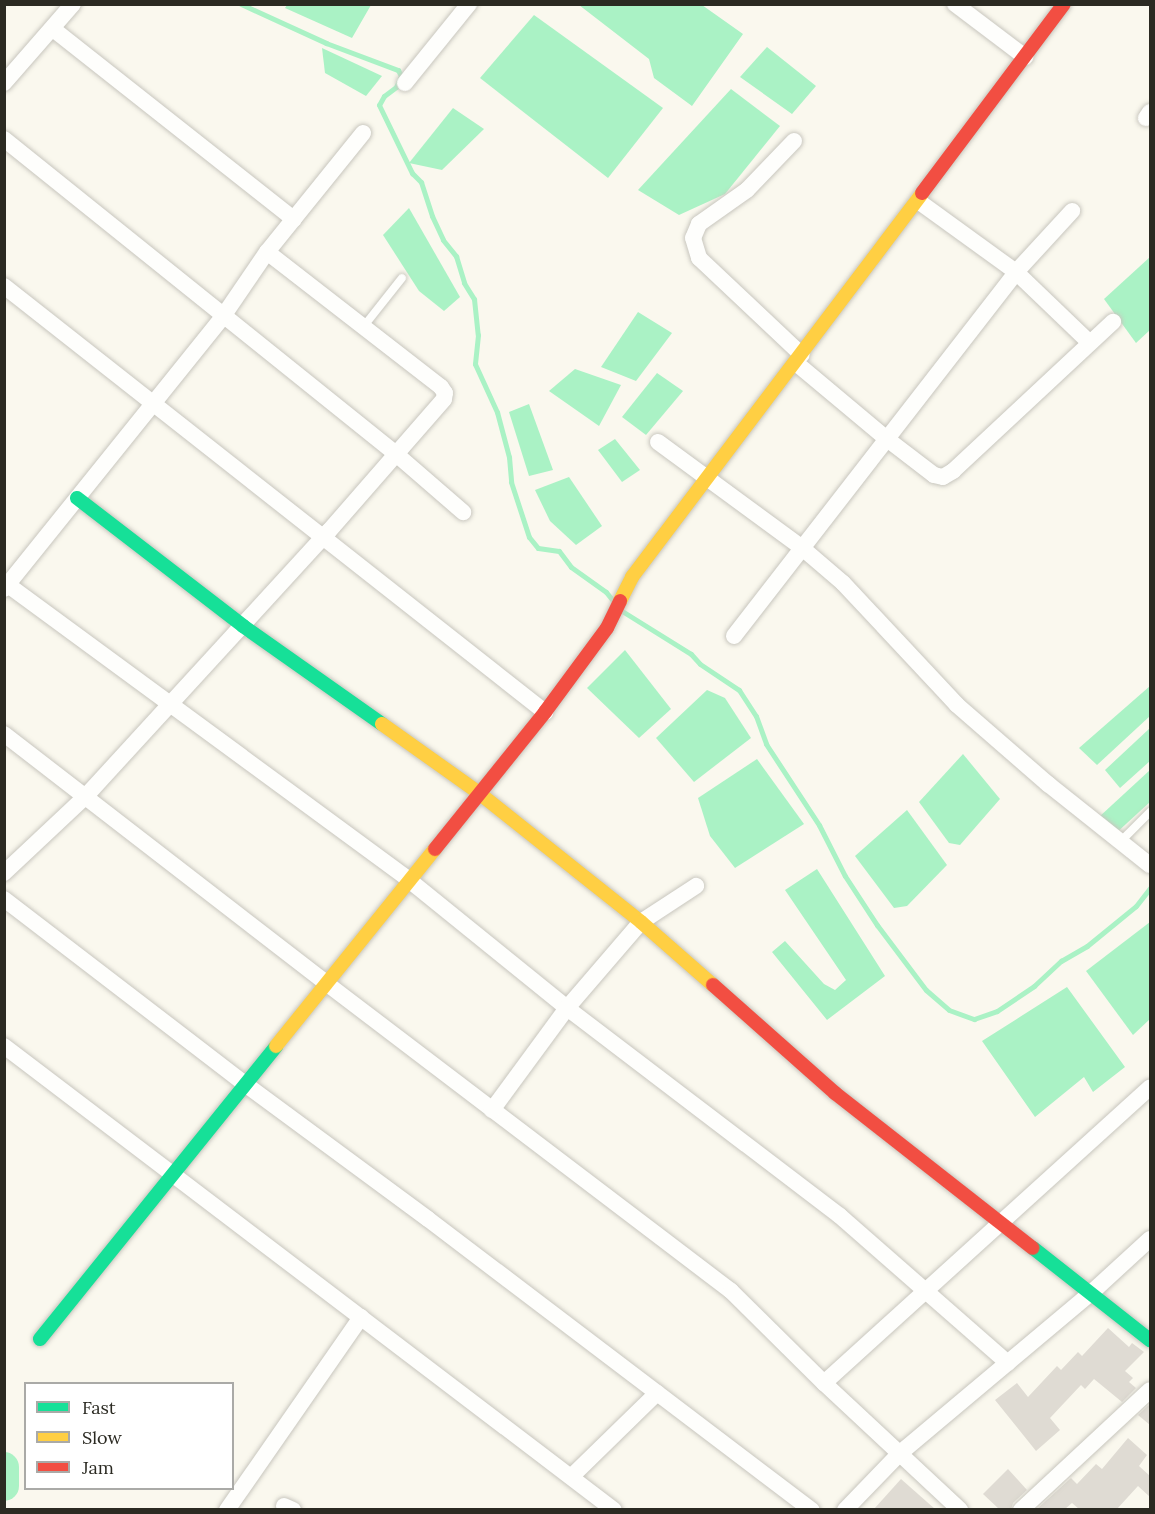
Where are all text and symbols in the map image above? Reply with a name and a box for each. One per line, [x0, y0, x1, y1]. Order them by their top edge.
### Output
legend [24, 1382, 234, 1490]
text: Fast [82, 1396, 116, 1419]
text: Slow [82, 1426, 122, 1449]
text: Jam [82, 1456, 114, 1479]

